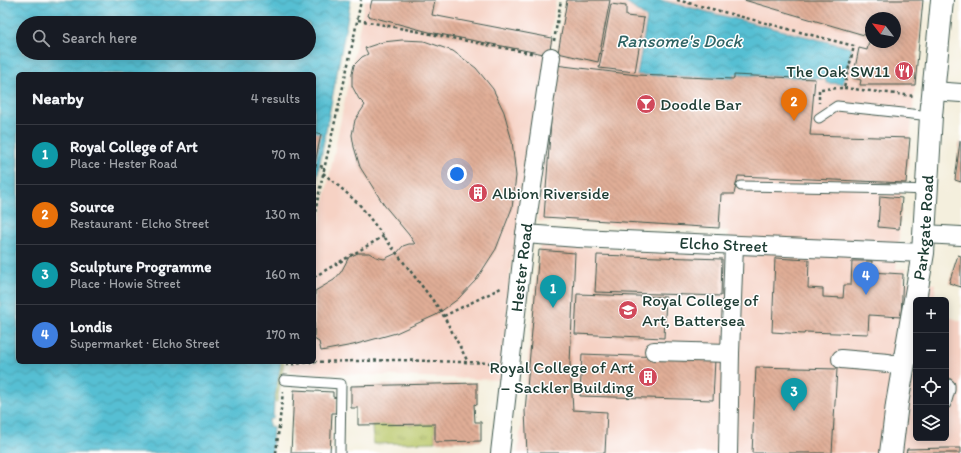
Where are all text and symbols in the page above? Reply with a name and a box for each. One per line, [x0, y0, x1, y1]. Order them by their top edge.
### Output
north arrow [865, 12, 901, 48]
search box [16, 16, 316, 60]
icon: search [30, 27, 52, 49]
text: Search here [62, 29, 137, 47]
water label: Ransome's Dock [616, 30, 743, 52]
restaurant icon: The Oak SW11 [893, 60, 915, 82]
place label: The Oak SW11 [786, 61, 890, 81]
text: Nearby [32, 88, 84, 108]
pin: 2 [781, 88, 807, 121]
text: 4 results [251, 91, 300, 106]
bar icon: Doodle Bar [635, 93, 657, 115]
place label: Doodle Bar [660, 94, 742, 114]
text: Royal College of Art [70, 138, 198, 156]
text: 1 [42, 147, 48, 162]
text: 70 m [272, 147, 300, 162]
text: Place · Hester Road [70, 156, 177, 171]
your location [447, 164, 467, 184]
street label: Parkgate Road [909, 174, 938, 282]
building icon: Albion Riverside [467, 182, 489, 204]
place label: Albion Riverside [492, 183, 610, 203]
text: Source [70, 198, 114, 216]
text: 2 [42, 207, 48, 222]
text: 130 m [265, 207, 300, 222]
text: Restaurant · Elcho Street [70, 216, 209, 231]
street label: Hester Road [506, 221, 537, 313]
street label: Elcho Street [679, 232, 768, 256]
text: Sculpture Programme [70, 258, 211, 276]
pin: 4 [853, 262, 879, 295]
text: 3 [41, 267, 49, 282]
text: 160 m [265, 267, 300, 282]
pin: 1 [540, 275, 566, 308]
text: Place · Howie Street [70, 276, 181, 291]
place label: Royal College of Art, Battersea [642, 290, 759, 330]
map controls [913, 297, 949, 441]
button: + [913, 297, 949, 333]
school or university icon: Royal College of Art, Battersea [617, 299, 639, 321]
text: Londis [70, 318, 112, 336]
text: 4 [41, 327, 49, 342]
text: 170 m [266, 327, 300, 342]
button: − [913, 333, 949, 369]
text: Supermarket · Elcho Street [70, 336, 220, 351]
place label: Royal College of Art – Sackler Building [489, 357, 635, 397]
building icon: Royal College of Art – Sackler Building [637, 366, 659, 388]
button: locate [913, 369, 949, 405]
pin: 3 [781, 378, 807, 411]
button: layers [913, 405, 949, 441]

